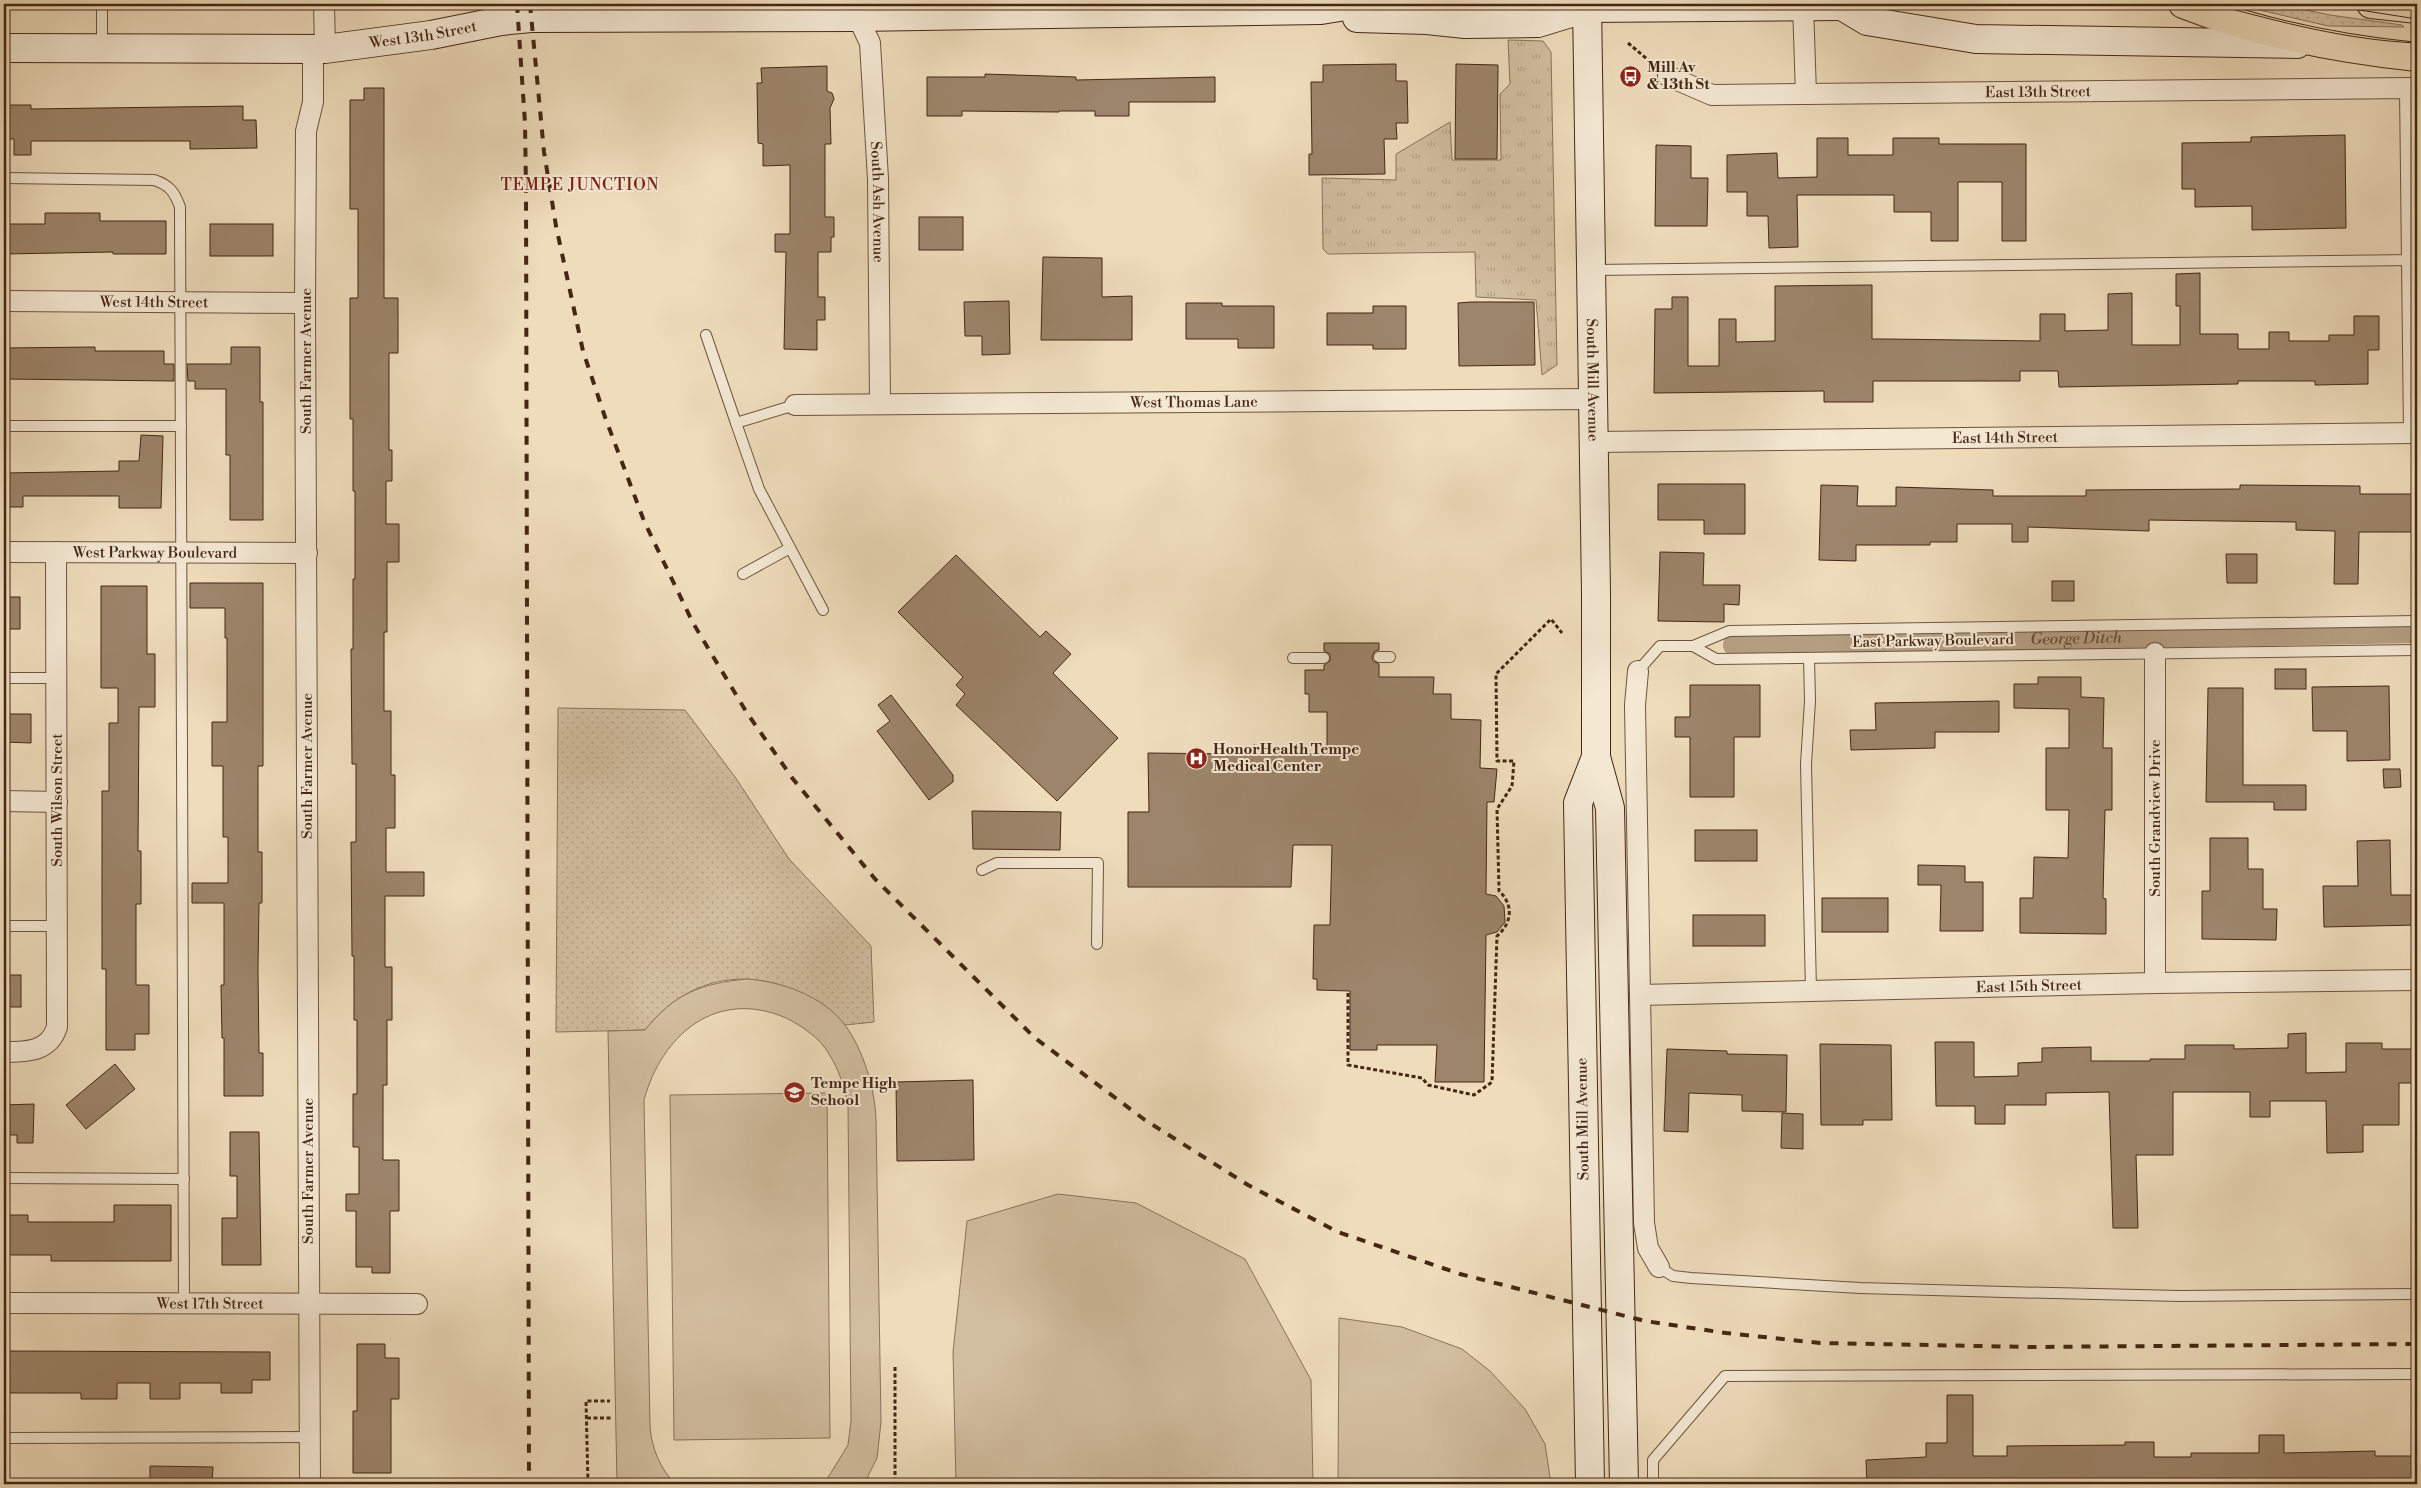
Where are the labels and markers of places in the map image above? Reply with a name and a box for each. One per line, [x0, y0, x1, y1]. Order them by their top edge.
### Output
place label: Mill Av & 13th St [1647, 58, 1710, 94]
bus stop icon: Mill Av & 13th St [1619, 64, 1643, 88]
place label: HonorHealth Tempe Medical Center [1213, 740, 1359, 776]
hospital icon: HonorHealth Tempe Medical Center [1185, 746, 1209, 770]
place label: Tempe High School [811, 1074, 898, 1110]
school or university icon: Tempe High School [783, 1080, 807, 1104]

